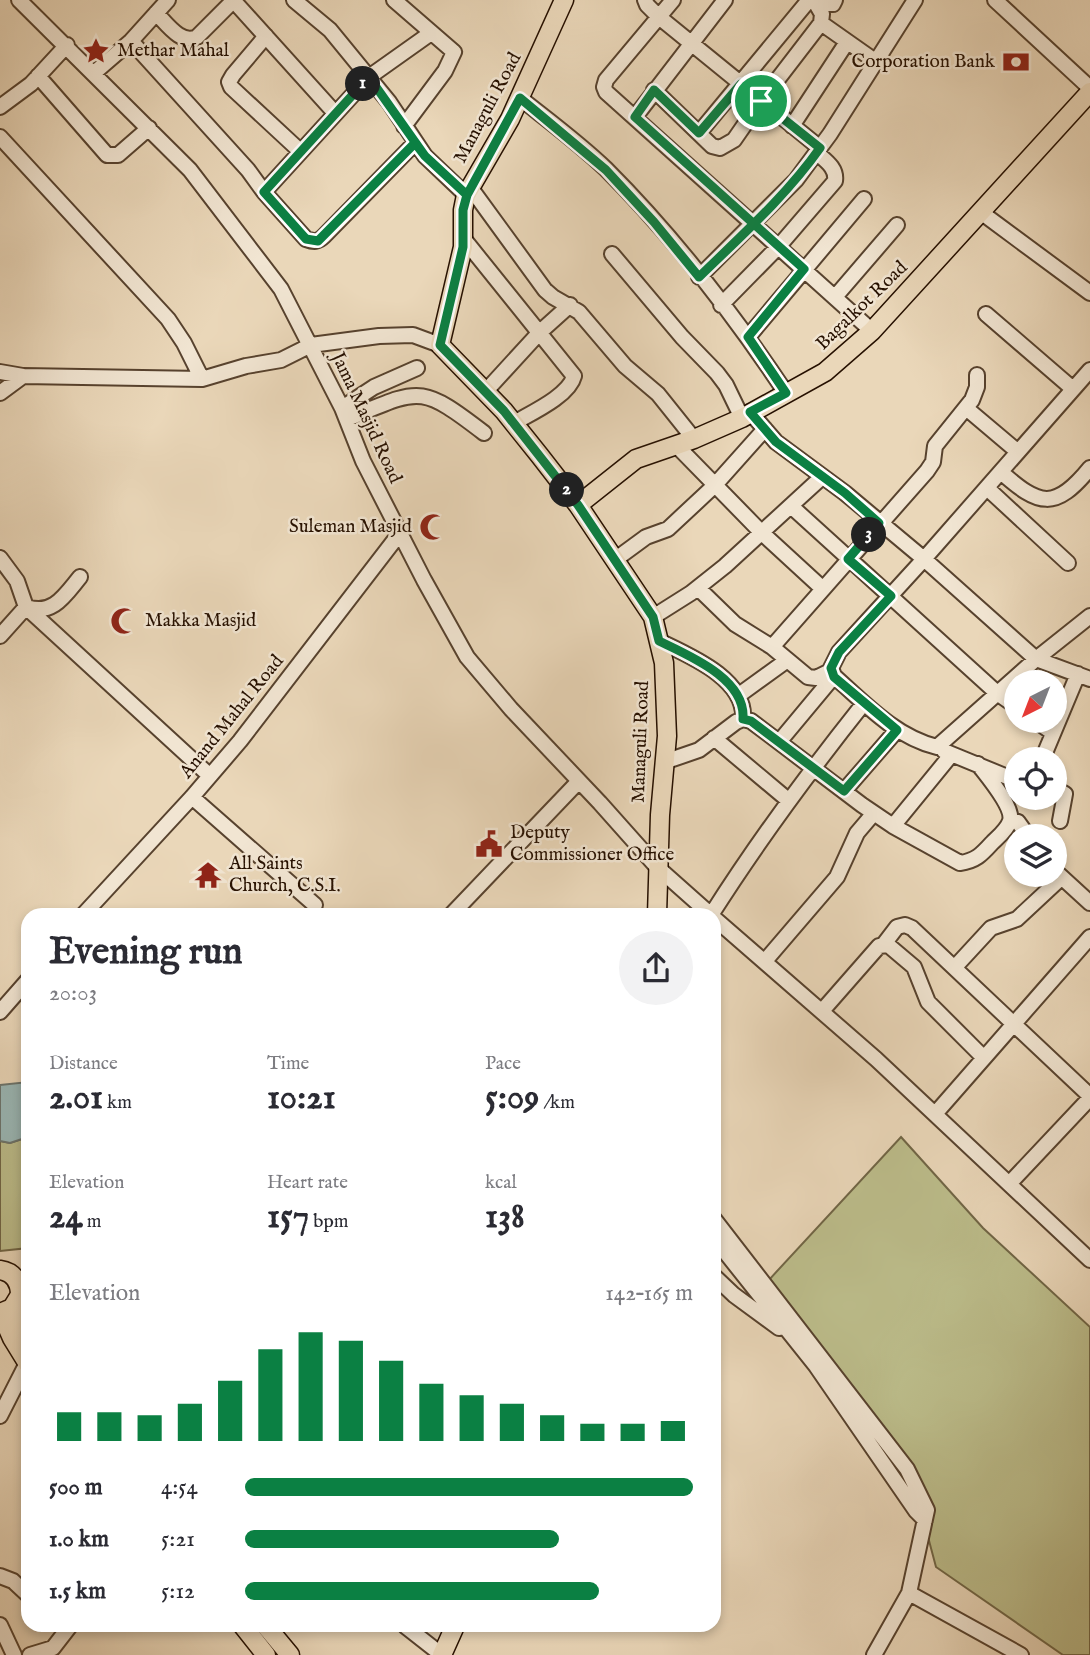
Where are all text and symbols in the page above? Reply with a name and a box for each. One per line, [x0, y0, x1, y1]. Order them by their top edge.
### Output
place icon: Methar Mahal [81, 36, 111, 66]
place label: Methar Mahal [117, 39, 230, 63]
bank icon: Corporation Bank [1001, 47, 1031, 77]
street label: Managuli Road [449, 48, 528, 167]
place label: Corporation Bank [852, 50, 996, 74]
pin: 1 [346, 66, 380, 102]
text: 1 [359, 71, 366, 95]
pin [731, 71, 791, 131]
icon: arrive [742, 82, 780, 120]
street label: Bagalkot Road [811, 256, 914, 356]
street label: Jama Masjid Road [324, 347, 407, 488]
pin: 2 [550, 472, 584, 508]
text: 2 [562, 477, 571, 501]
mosque icon: Suleman Masjid [418, 512, 448, 542]
place label: Suleman Masjid [289, 515, 413, 539]
pin: 3 [852, 518, 886, 552]
text: 3 [865, 522, 872, 546]
mosque icon: Makka Masjid [109, 606, 139, 636]
place label: Makka Masjid [145, 609, 257, 633]
street label: Anand Mahal Road [174, 650, 290, 785]
north arrow [1004, 670, 1068, 733]
map controls [1004, 670, 1067, 887]
street label: Managuli Road [627, 680, 655, 803]
button: locate [1004, 747, 1067, 810]
place label: Deputy Commissioner Office [510, 821, 674, 867]
button: layers [1004, 824, 1067, 887]
public building icon: Deputy Commissioner Office [474, 829, 504, 859]
place label: All Saints Church, C.S.I. [228, 852, 341, 898]
temple icon: All Saints Church, C.S.I. [193, 860, 223, 890]
text: Evening run [49, 929, 243, 977]
button: share [619, 931, 693, 1005]
text: 20:03 [49, 979, 97, 1008]
text: Distance [49, 1052, 118, 1076]
text: Time [267, 1052, 309, 1076]
text: Pace [485, 1052, 521, 1076]
text: 2.01 [49, 1076, 103, 1121]
text: 10:21 [267, 1076, 336, 1121]
text: 5:09 [485, 1076, 539, 1121]
text: km [103, 1091, 132, 1115]
text: /km [539, 1091, 575, 1115]
text: Elevation [49, 1171, 124, 1195]
text: Heart rate [267, 1171, 348, 1195]
text: kcal [485, 1171, 517, 1195]
text: 24 [49, 1195, 83, 1240]
text: 157 [267, 1195, 309, 1240]
text: 138 [485, 1195, 525, 1240]
text: m [83, 1210, 101, 1234]
text: bpm [309, 1210, 348, 1234]
text: Elevation [49, 1279, 140, 1308]
text: 142–165 m [605, 1279, 693, 1308]
text: 500 m [49, 1473, 103, 1502]
text: 4:54 [161, 1473, 198, 1502]
text: 1.0 km [49, 1525, 109, 1554]
text: 5:21 [161, 1525, 195, 1554]
text: 1.5 km [49, 1577, 106, 1606]
text: 5:12 [161, 1577, 195, 1606]

